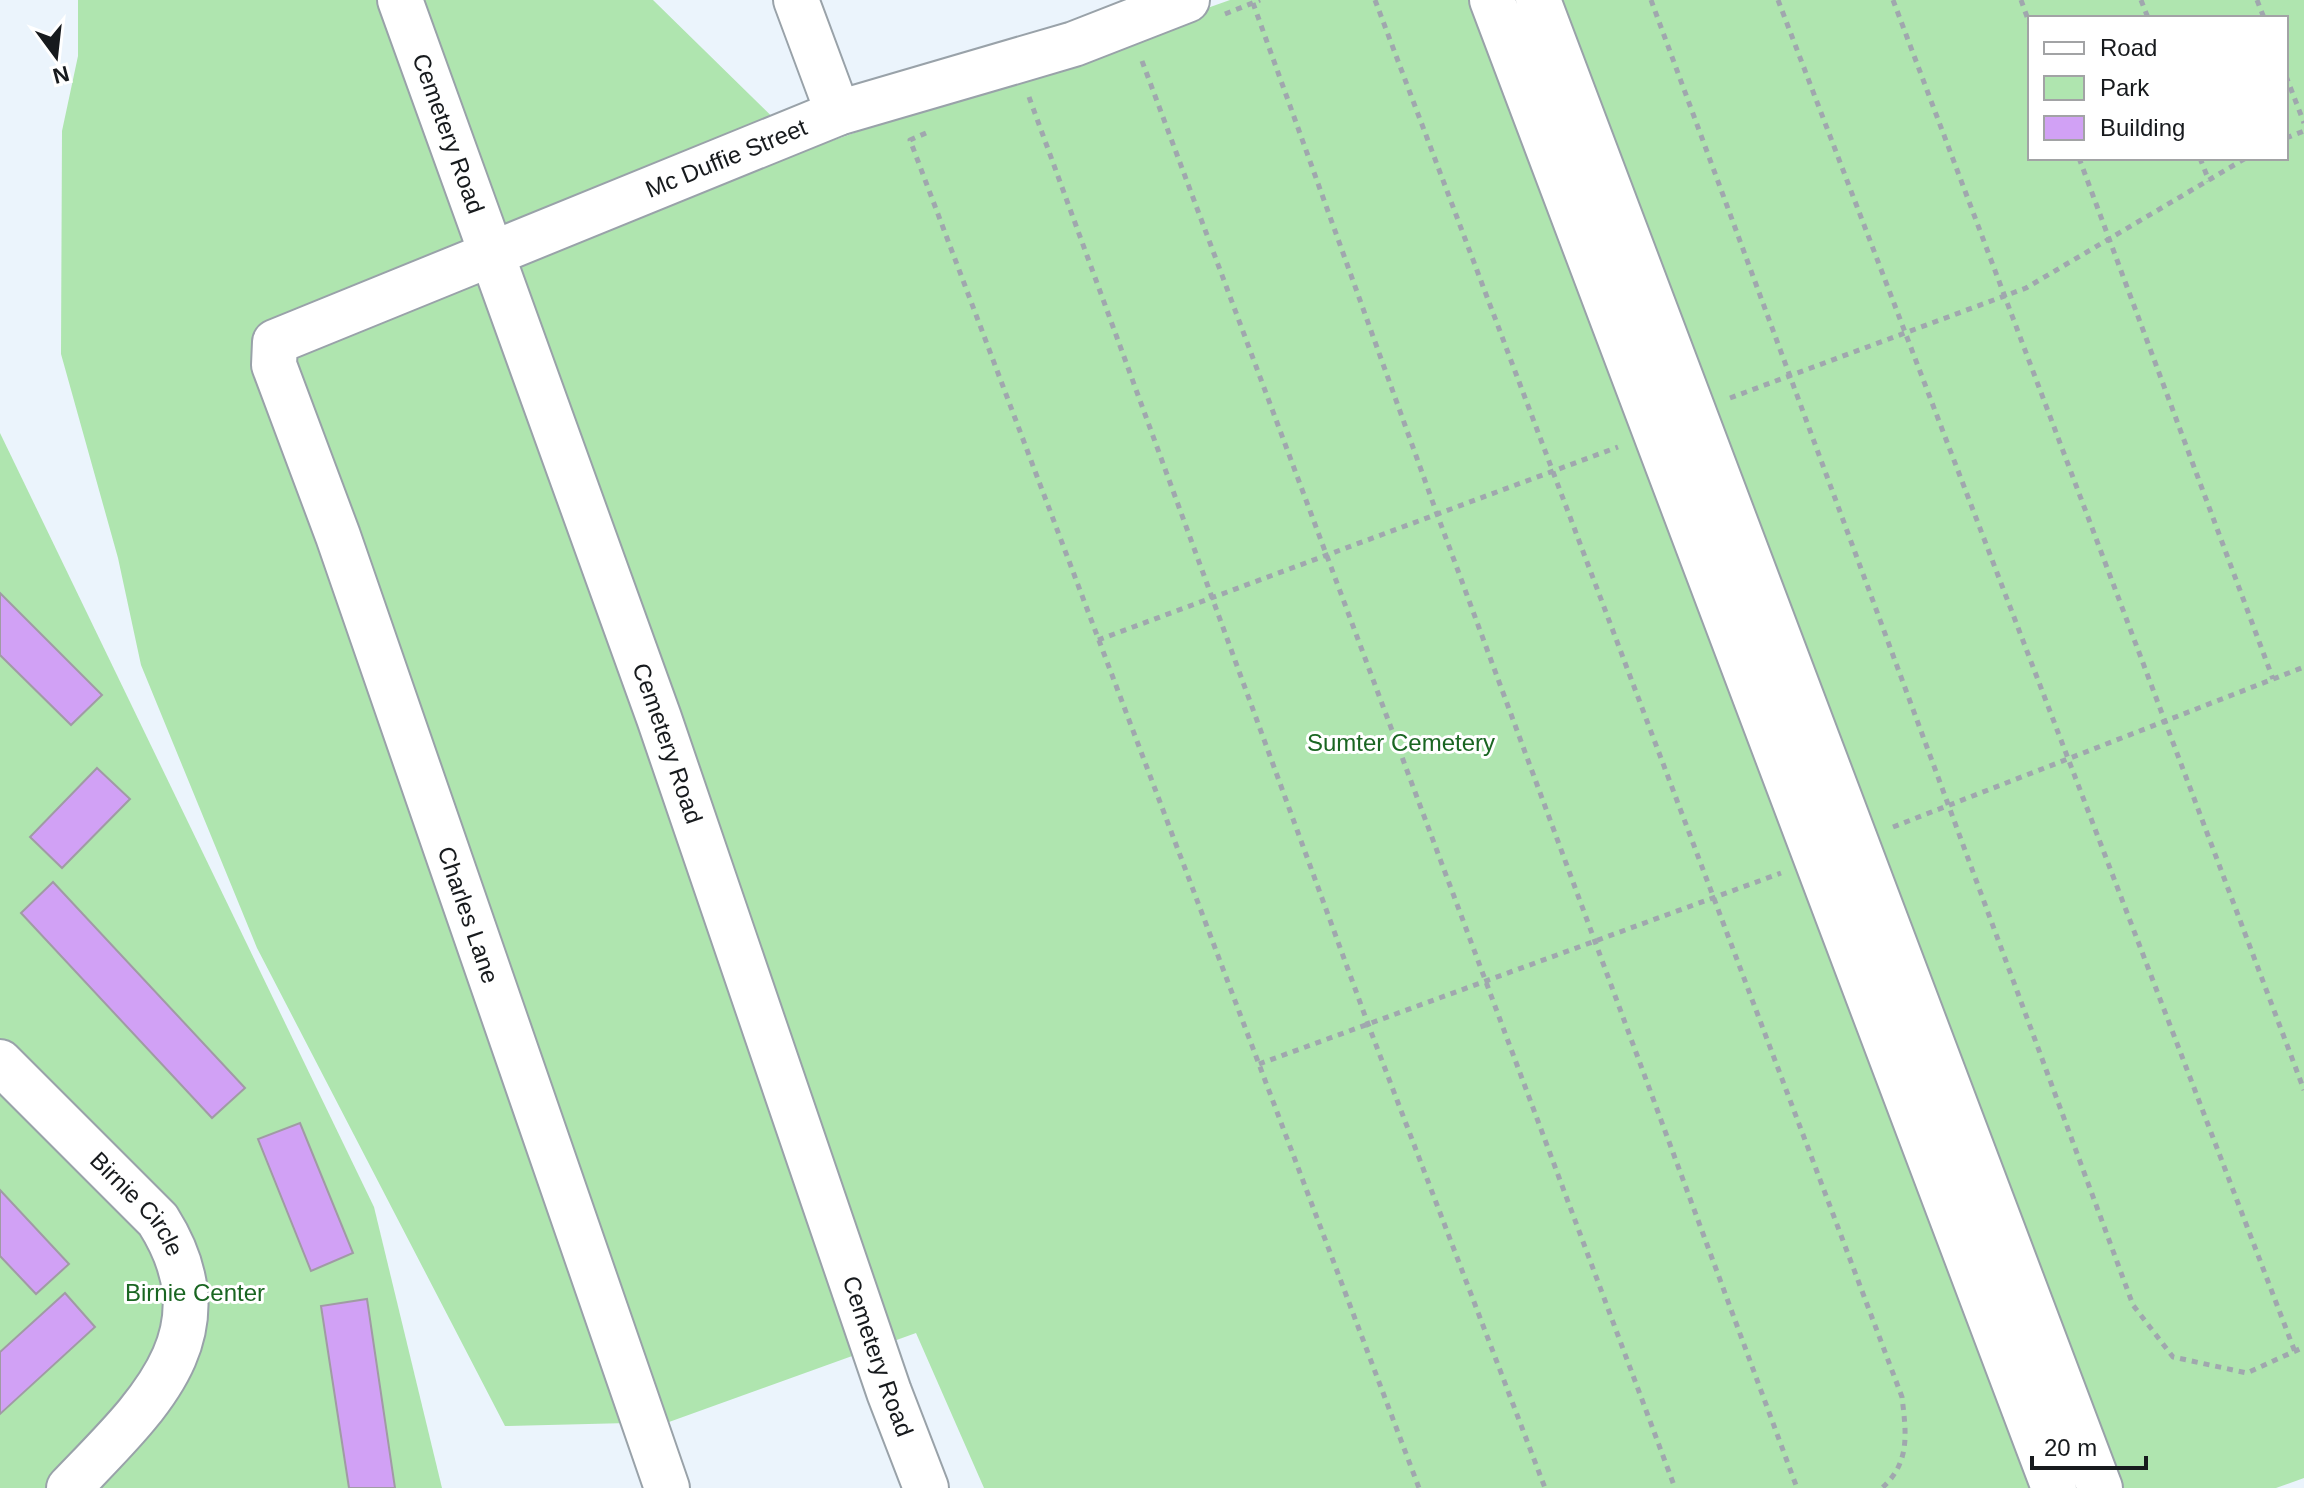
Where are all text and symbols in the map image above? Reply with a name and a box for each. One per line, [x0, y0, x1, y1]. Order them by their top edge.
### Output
north arrow [16, 16, 96, 96]
legend [2028, 16, 2288, 160]
text: Road [2100, 34, 2157, 61]
street label: Cemetery Road [407, 50, 490, 217]
text: N [50, 61, 72, 89]
text: Park [2100, 74, 2150, 101]
street label: Mc Duffie Street [641, 113, 811, 203]
text: Building [2100, 114, 2185, 141]
street label: Cemetery Road [627, 659, 708, 827]
park label: Sumter Cemetery [1307, 729, 1495, 756]
street label: Charles Lane [432, 843, 504, 987]
street label: Birnie Circle [85, 1146, 189, 1260]
street label: Cemetery Road [837, 1272, 919, 1440]
park label: Birnie Center [125, 1279, 265, 1306]
scale bar [2032, 1420, 2146, 1470]
text: 20 m [2044, 1434, 2097, 1461]

